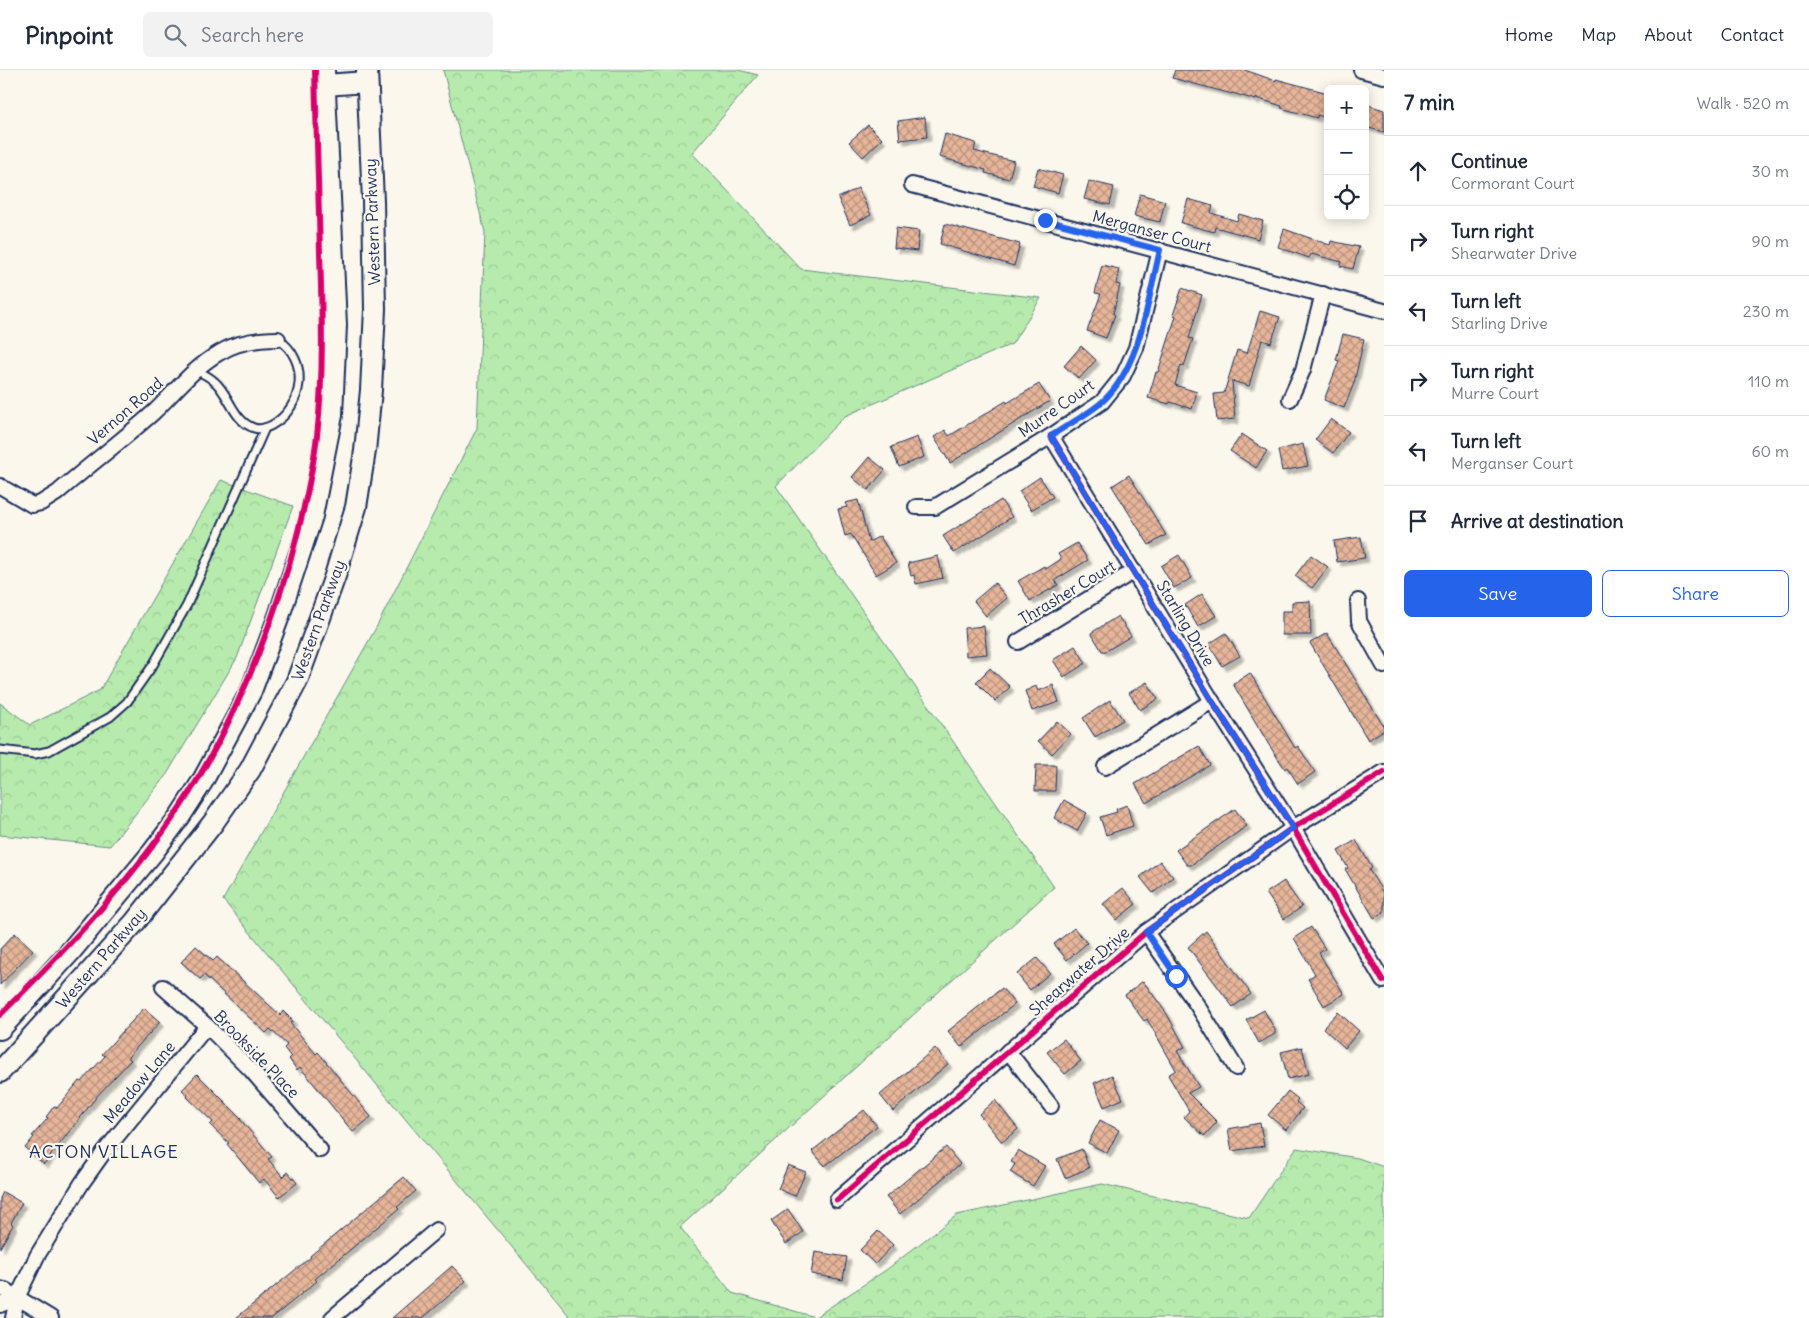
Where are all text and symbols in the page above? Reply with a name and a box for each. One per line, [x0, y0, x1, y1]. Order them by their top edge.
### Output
search box [143, 12, 493, 57]
text: Pinpoint [25, 20, 113, 50]
icon: search [161, 21, 189, 49]
text: Search here [201, 23, 304, 47]
text: Home [1505, 23, 1553, 46]
text: Map [1581, 23, 1616, 46]
text: About [1644, 23, 1692, 46]
text: Contact [1720, 23, 1784, 46]
map controls [1324, 85, 1369, 220]
button: + [1324, 85, 1369, 130]
text: 7 min [1404, 89, 1455, 116]
text: Walk · 520 m [1697, 93, 1789, 113]
button: − [1324, 130, 1369, 175]
text: Continue [1451, 149, 1528, 173]
icon: ahead [1404, 157, 1432, 185]
street label: Western Parkway [360, 158, 384, 286]
text: 30 m [1752, 161, 1789, 181]
text: Cormorant Court [1451, 173, 1574, 193]
button: locate [1324, 175, 1369, 220]
street label: Merganser Court [1090, 206, 1214, 257]
route end [1034, 209, 1057, 232]
text: Turn right [1451, 219, 1534, 243]
icon: right [1404, 227, 1432, 255]
text: 90 m [1751, 231, 1789, 251]
text: Shearwater Drive [1451, 243, 1577, 263]
text: Turn left [1451, 289, 1521, 313]
icon: left [1404, 297, 1432, 325]
text: 230 m [1743, 301, 1789, 321]
text: Starling Drive [1451, 313, 1548, 333]
text: Turn right [1451, 359, 1534, 383]
icon: right [1404, 367, 1432, 395]
text: 110 m [1748, 371, 1789, 391]
street label: Vernon Road [83, 373, 167, 449]
street label: Murre Court [1014, 374, 1098, 441]
text: Murre Court [1451, 383, 1539, 403]
text: Turn left [1451, 429, 1521, 453]
icon: left [1404, 437, 1432, 465]
text: 60 m [1751, 441, 1789, 461]
text: Merganser Court [1451, 453, 1573, 473]
icon: arrive [1404, 507, 1432, 535]
text: Arrive at destination [1451, 509, 1624, 533]
street label: Thrasher Court [1015, 555, 1119, 629]
street label: Western Parkway [287, 557, 349, 683]
button: Save [1404, 570, 1592, 617]
button: Share [1602, 570, 1789, 617]
street label: Starling Drive [1153, 576, 1219, 670]
street label: Western Parkway [52, 903, 150, 1013]
street label: Shearwater Drive [1025, 922, 1133, 1020]
route start [1165, 965, 1188, 988]
street label: Brookside Place [210, 1006, 304, 1102]
street label: Meadow Lane [99, 1037, 179, 1127]
district label: ACTON VILLAGE [29, 1140, 179, 1163]

